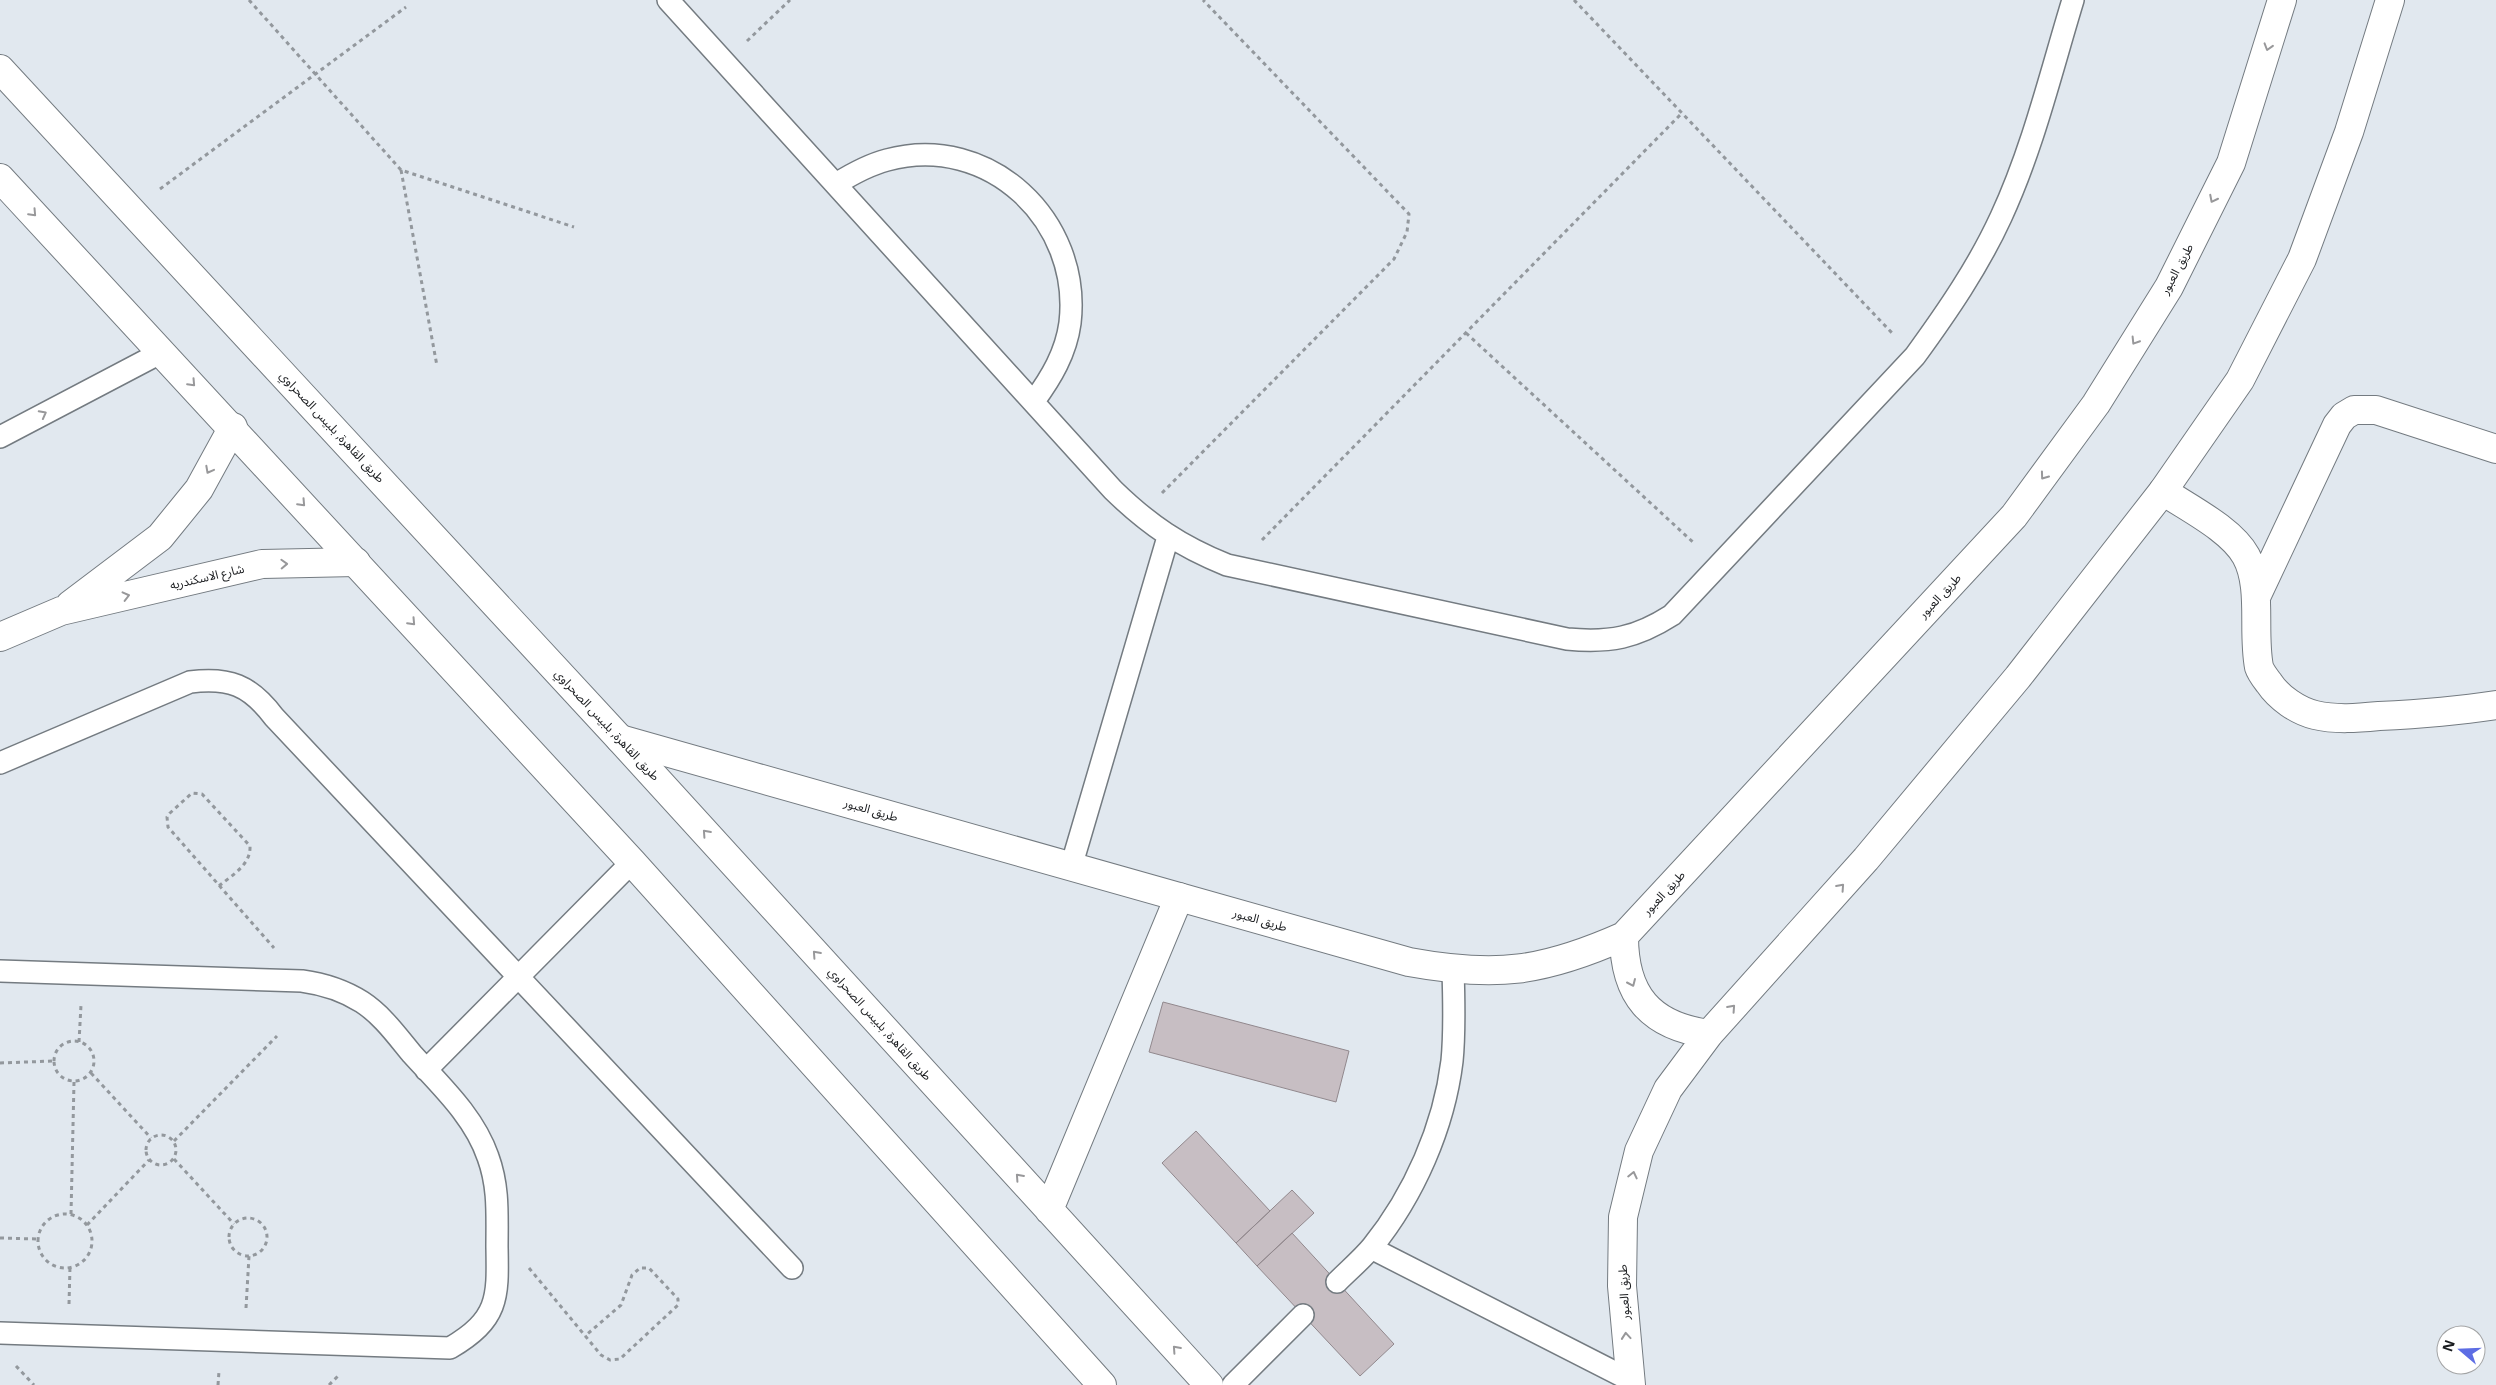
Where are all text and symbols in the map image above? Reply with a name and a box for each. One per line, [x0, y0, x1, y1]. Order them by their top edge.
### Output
one-way arrow [2263, 42, 2273, 50]
one-way arrow [2209, 194, 2219, 203]
one-way arrow [27, 208, 36, 217]
street label: طريق العبور [2156, 240, 2197, 298]
one-way arrow [2132, 336, 2141, 345]
street label: طريق القاهرة, بلبيس الصحراوي [275, 367, 389, 487]
one-way arrow [186, 378, 195, 387]
one-way arrow [38, 410, 47, 420]
one-way arrow [206, 465, 216, 474]
one-way arrow [2041, 470, 2049, 479]
one-way arrow [296, 497, 305, 506]
one-way arrow [281, 558, 289, 569]
street label: شارع الاسكندريه [168, 560, 246, 594]
street label: طريق العبور [1914, 570, 1965, 622]
one-way arrow [121, 591, 130, 602]
one-way arrow [406, 617, 415, 626]
street label: طريق القاهرة, بلبيس الصحراوي [550, 665, 664, 785]
street label: طريق العبور [841, 793, 900, 825]
one-way arrow [703, 830, 712, 839]
street label: طريق العبور [1638, 867, 1689, 919]
one-way arrow [1835, 883, 1844, 892]
street label: طريق العبور [1230, 903, 1289, 935]
one-way arrow [812, 950, 821, 959]
street label: طريق القاهرة, بلبيس الصحراوي [824, 963, 936, 1085]
one-way arrow [1626, 978, 1636, 987]
one-way arrow [1727, 1004, 1736, 1013]
one-way arrow [1627, 1171, 1638, 1180]
one-way arrow [1016, 1174, 1025, 1183]
street label: طريق العبور [1614, 1264, 1633, 1321]
north arrow [2436, 1325, 2486, 1375]
one-way arrow [1621, 1332, 1632, 1340]
text: N [2437, 1337, 2459, 1354]
one-way arrow [1173, 1346, 1182, 1355]

